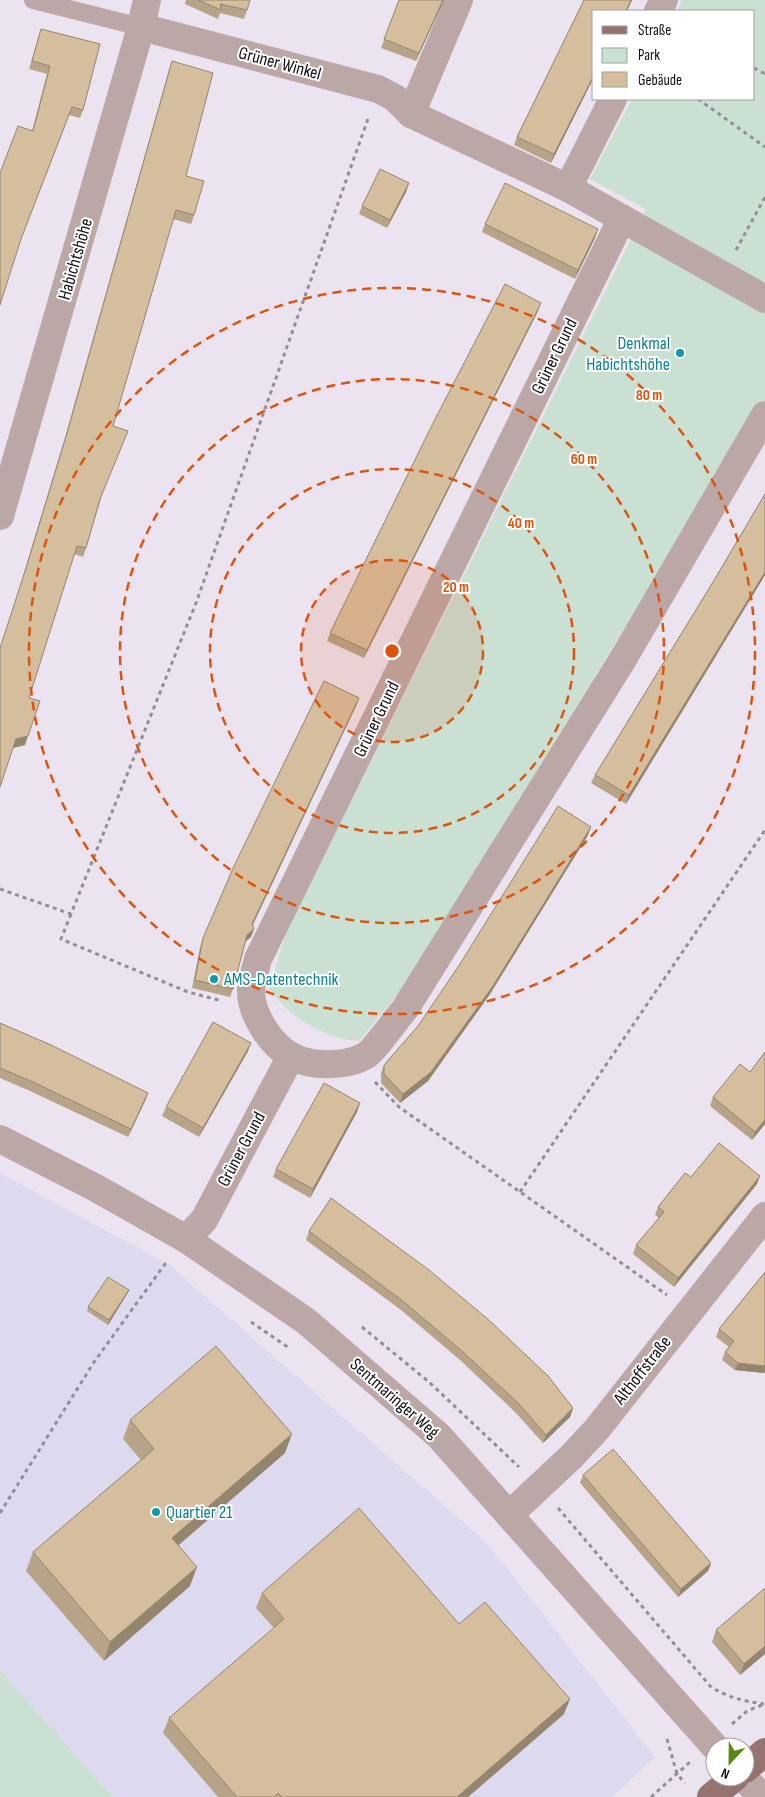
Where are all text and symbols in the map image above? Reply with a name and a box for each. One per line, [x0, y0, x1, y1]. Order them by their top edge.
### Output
legend [592, 10, 755, 100]
text: Straße [638, 21, 671, 40]
street label: Grüner Winkel [236, 42, 323, 85]
text: Park [638, 46, 660, 65]
text: Gebäude [638, 71, 682, 90]
street label: Habichtshöhe [54, 216, 97, 302]
street label: Grüner Grund [527, 315, 582, 397]
place label: Denkmal Habichtshöhe [586, 333, 670, 375]
marker: Denkmal Habichtshöhe [674, 347, 686, 359]
text: 80 m [636, 386, 662, 405]
text: 60 m [571, 450, 597, 469]
text: 40 m [508, 514, 534, 533]
text: 20 m [443, 578, 469, 597]
centre of rings [383, 642, 401, 660]
street label: Grüner Grund [349, 678, 404, 760]
place label: AMS-Datentechnik [223, 969, 338, 990]
marker: AMS-Datentechnik [208, 973, 220, 985]
street label: Grüner Grund [213, 1108, 270, 1190]
street label: Althoffstraße [609, 1332, 676, 1409]
street label: Sentmaringer Weg [346, 1354, 444, 1443]
place label: Quartier 21 [166, 1502, 233, 1523]
marker: Quartier 21 [150, 1506, 162, 1518]
north arrow [705, 1737, 755, 1787]
text: N [719, 1764, 732, 1783]

